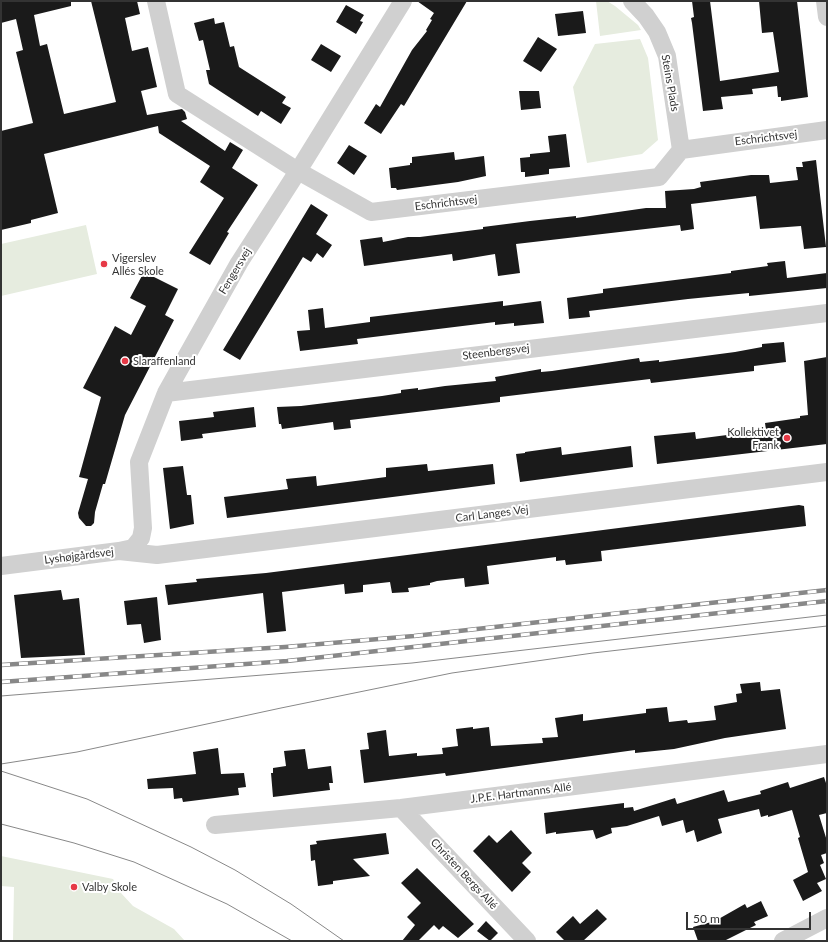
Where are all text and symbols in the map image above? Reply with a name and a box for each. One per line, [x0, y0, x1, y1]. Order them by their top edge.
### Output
street label: Steins Plads [659, 54, 681, 112]
street label: Eschrichtsvej [734, 128, 798, 148]
street label: Eschrichtsvej [414, 193, 478, 213]
street label: Fengersvej [216, 245, 254, 297]
place label: Vigerslev Allés Skole [112, 251, 164, 277]
marker: Vigerslev Allés Skole [99, 259, 109, 269]
street label: Steenbergsvej [462, 341, 530, 363]
place label: Slaraffenland [133, 354, 196, 368]
marker: Slaraffenland [120, 356, 130, 366]
place label: Kollektivet Frank [727, 425, 779, 451]
marker: Kollektivet Frank [782, 433, 792, 443]
street label: Carl Langes Vej [455, 503, 529, 525]
street label: Lyshøjgårdsvej [44, 545, 114, 567]
street label: J.P.E. Hartmanns Allé [470, 780, 572, 806]
street label: Christen Bergs Allé [428, 836, 500, 912]
place label: Valby Skole [82, 880, 137, 894]
marker: Valby Skole [69, 882, 79, 892]
scale bar [688, 904, 813, 930]
text: 50 m [693, 911, 720, 926]

